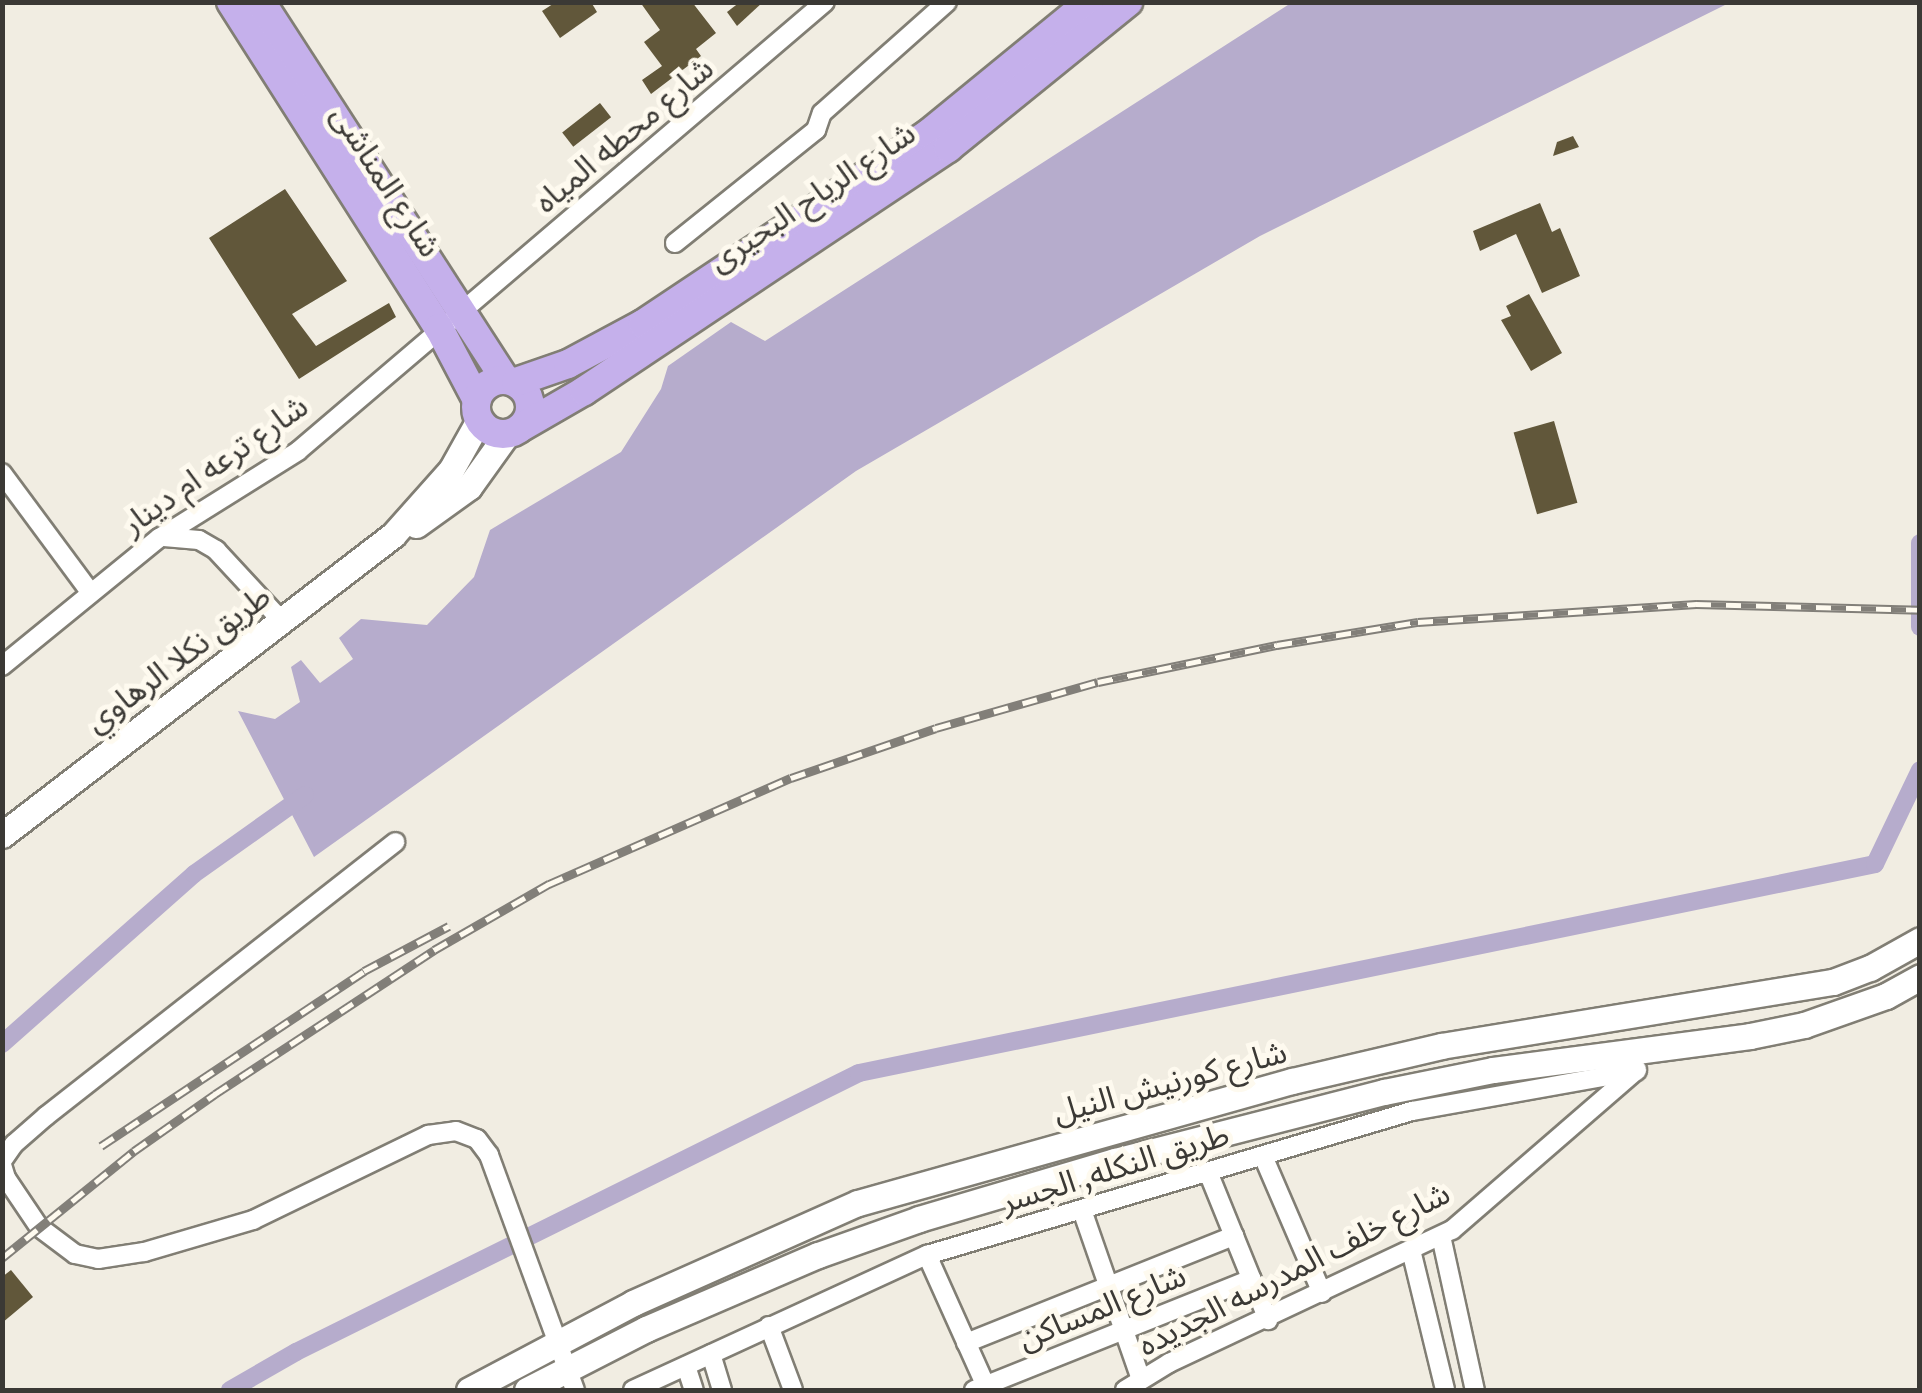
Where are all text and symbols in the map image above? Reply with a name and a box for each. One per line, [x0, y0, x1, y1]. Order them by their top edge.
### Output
street label: شارع محطه المياه [527, 49, 721, 221]
street label: شارع المناشى [323, 98, 449, 264]
street label: شارع الرياح البحيرى [701, 114, 923, 280]
street label: شارع ترعه ام دينار [115, 387, 315, 543]
street label: طريق نكلا الرهاوي [78, 577, 278, 741]
street label: شارع كورنيش النيل [1049, 1032, 1291, 1132]
street label: طريق النكله, الجسر [996, 1115, 1234, 1221]
street label: شارع خلف المدرسه الجديده [1132, 1174, 1456, 1364]
street label: شارع المساكن [1013, 1256, 1191, 1358]

